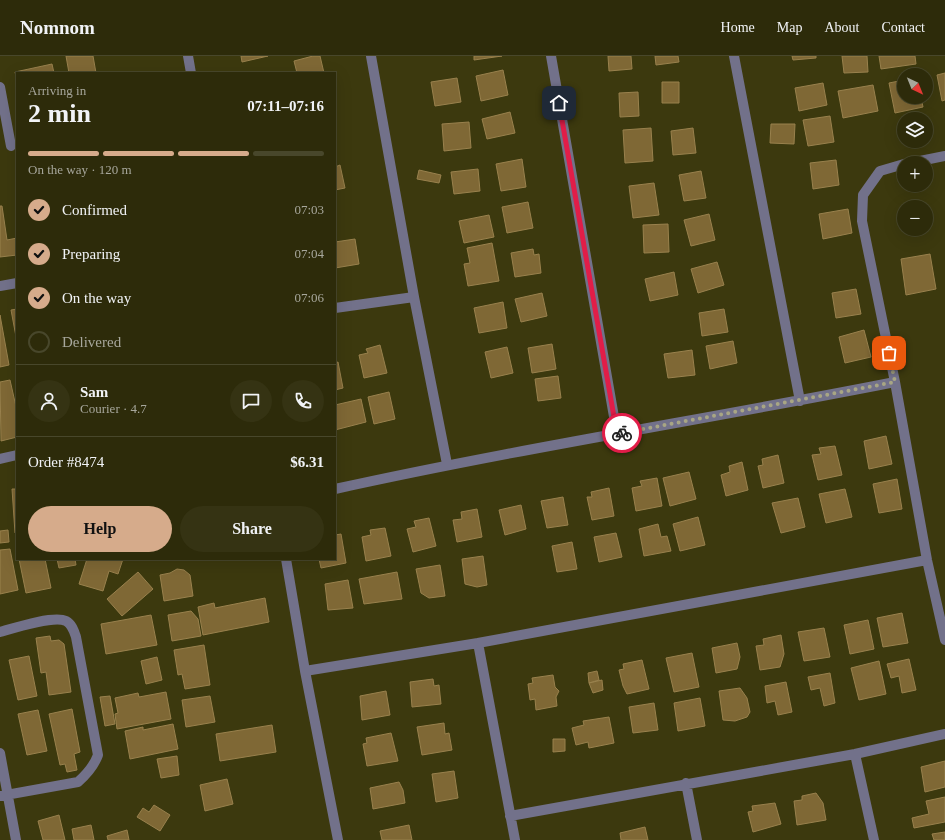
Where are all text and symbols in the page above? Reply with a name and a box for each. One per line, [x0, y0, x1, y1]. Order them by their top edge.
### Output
text: Nomnom [20, 17, 95, 38]
text: Home [721, 20, 755, 35]
text: Map [777, 20, 802, 35]
text: About [824, 20, 859, 35]
text: Contact [881, 20, 925, 35]
north arrow [897, 68, 933, 104]
map controls [897, 68, 933, 236]
text: Arriving in [28, 83, 86, 98]
pin [542, 86, 576, 120]
icon: home [548, 92, 570, 114]
text: 07:11–07:16 [247, 98, 324, 114]
text: 2 min [28, 99, 91, 128]
button: layers [897, 112, 933, 148]
button: + [897, 156, 933, 192]
text: On the way · 120 m [28, 162, 132, 177]
icon: check [28, 199, 50, 221]
button: − [897, 200, 933, 236]
text: Confirmed [62, 202, 127, 218]
text: 07:03 [294, 202, 324, 217]
icon: check [28, 243, 50, 265]
text: Preparing [62, 246, 120, 262]
text: 07:04 [294, 246, 324, 261]
icon: check [28, 287, 50, 309]
text: On the way [62, 290, 131, 306]
text: 07:06 [294, 290, 324, 305]
text: Delivered [62, 334, 121, 350]
pin [872, 336, 906, 370]
icon: bag [878, 342, 900, 364]
button: person [28, 380, 70, 422]
button: chat [230, 380, 272, 422]
button: phone [282, 380, 324, 422]
text: Sam [80, 384, 108, 400]
text: Courier · 4.7 [80, 401, 147, 416]
courier [602, 413, 642, 453]
icon: bike [611, 422, 633, 444]
text: Order #8474 [28, 454, 104, 470]
text: $6.31 [290, 454, 324, 470]
button: Help [28, 506, 172, 552]
button: Share [180, 506, 324, 552]

